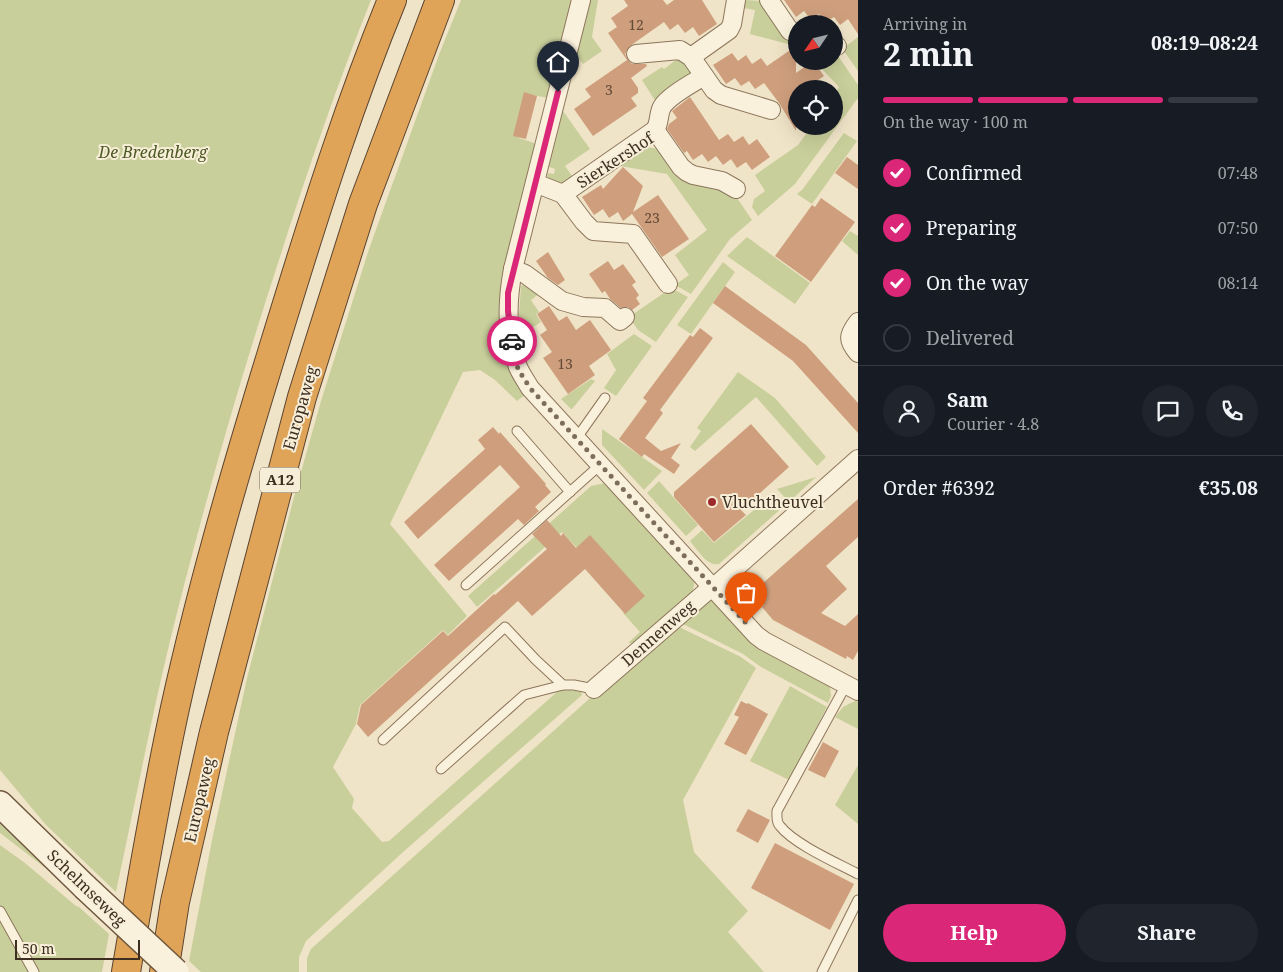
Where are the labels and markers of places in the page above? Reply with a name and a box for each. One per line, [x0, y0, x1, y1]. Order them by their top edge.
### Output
pin [537, 41, 579, 92]
place label: Vluchtheuvel [722, 491, 823, 513]
marker: Vluchtheuvel [706, 496, 718, 508]
pin [725, 572, 767, 623]

